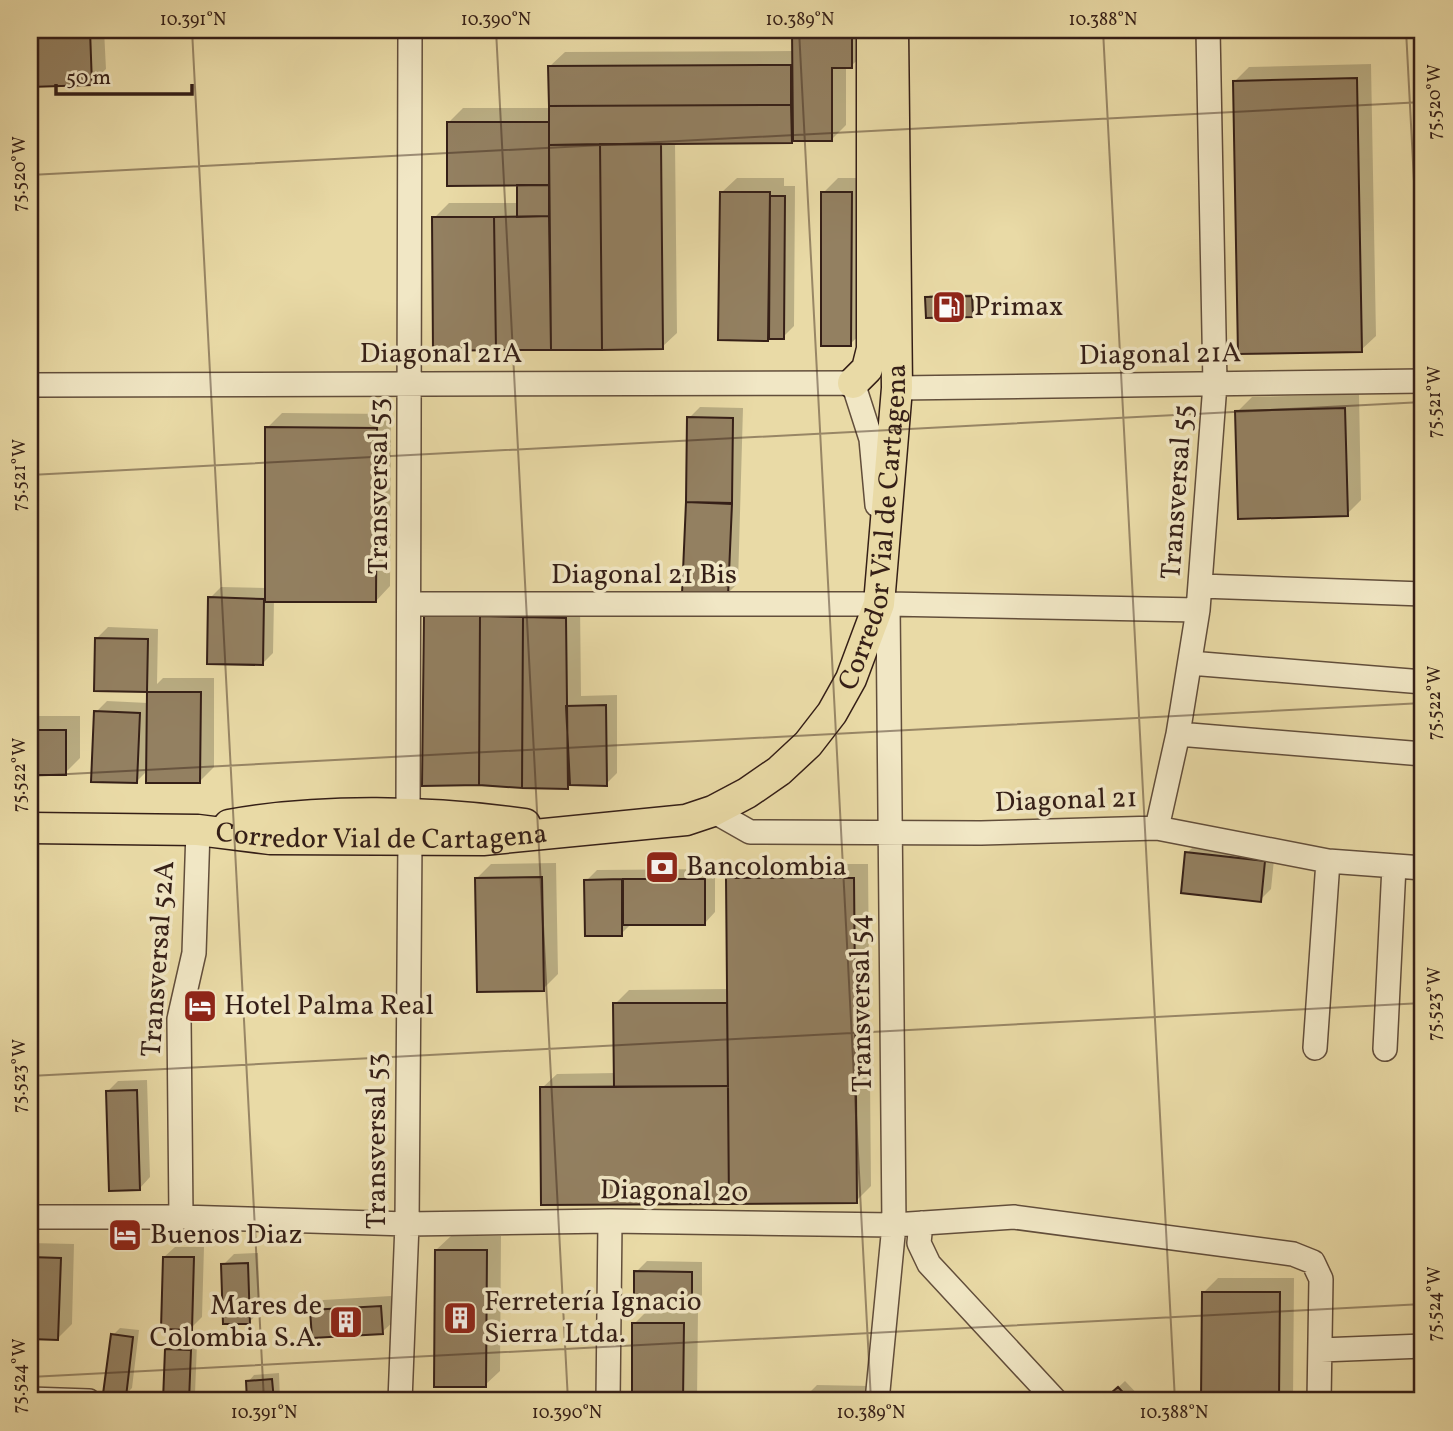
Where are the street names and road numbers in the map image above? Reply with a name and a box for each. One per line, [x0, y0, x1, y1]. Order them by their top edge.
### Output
street label: Diagonal 21A [1079, 334, 1242, 376]
street label: Diagonal 21A [360, 335, 522, 374]
street label: Corredor Vial de Cartagena [829, 364, 917, 698]
street label: Transversal 53 [360, 398, 399, 574]
street label: Transversal 55 [1152, 403, 1204, 581]
street label: Diagonal 21 Bis [551, 556, 737, 595]
street label: Diagonal 21 [994, 779, 1138, 823]
street label: Corredor Vial de Cartagena [213, 813, 549, 860]
street label: Transversal 52A [133, 859, 185, 1058]
street label: Transversal 54 [841, 913, 883, 1093]
street label: Transversal 53 [358, 1053, 397, 1229]
street label: Diagonal 20 [600, 1171, 748, 1213]

